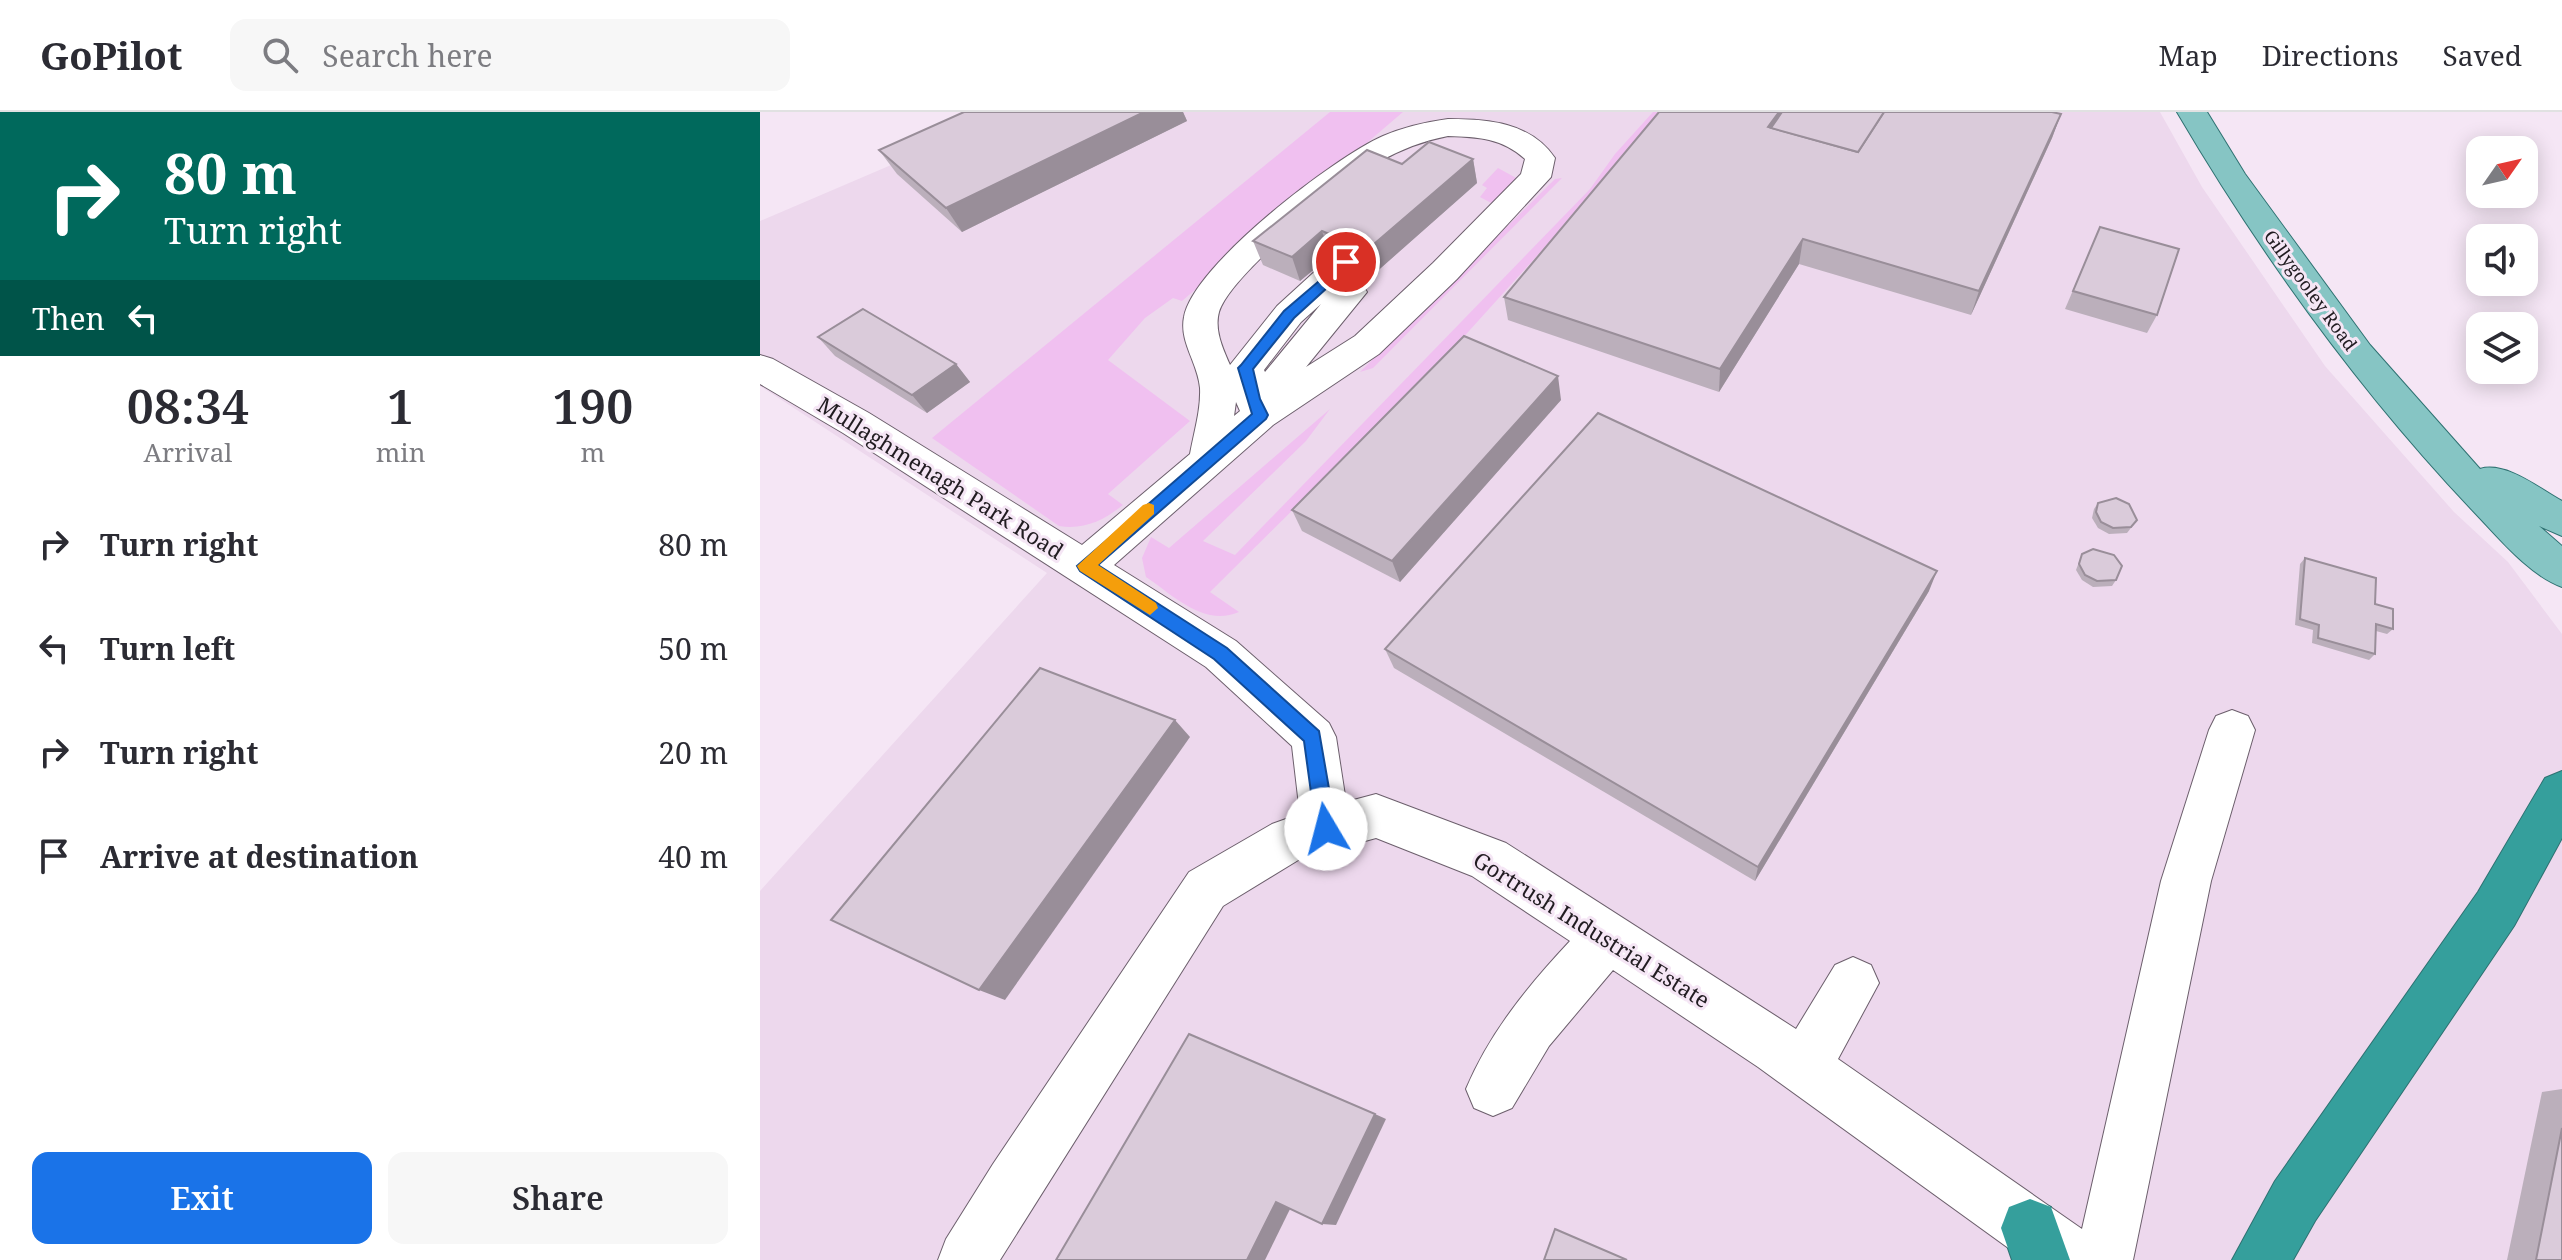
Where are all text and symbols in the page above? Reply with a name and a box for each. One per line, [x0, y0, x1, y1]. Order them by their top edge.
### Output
search box [230, 19, 790, 91]
text: GoPilot [40, 29, 182, 81]
icon: search [258, 33, 302, 77]
text: Search here [322, 35, 493, 76]
text: Map [2158, 36, 2218, 74]
text: Directions [2262, 36, 2399, 74]
text: Saved [2443, 36, 2522, 74]
text: 80 m [164, 134, 297, 210]
north arrow [2466, 136, 2538, 208]
map controls [2466, 136, 2538, 384]
icon: right [32, 144, 136, 248]
text: Turn right [164, 206, 342, 255]
button: sound [2466, 224, 2538, 296]
street label: Gillygooley Road [2259, 225, 2363, 355]
pin [1312, 228, 1380, 296]
icon: arrive [1324, 240, 1368, 284]
icon: left [121, 296, 165, 340]
text: Then [32, 298, 105, 339]
button: layers [2466, 312, 2538, 384]
text: 08:34 [127, 373, 249, 438]
text: 1 [387, 373, 414, 438]
text: 190 [552, 373, 633, 438]
street label: Mullaghmenagh Park Road [812, 389, 1070, 565]
text: Arrival [143, 434, 232, 470]
text: min [376, 434, 425, 470]
text: m [580, 434, 605, 470]
icon: right [32, 522, 76, 566]
text: Turn right [100, 524, 258, 565]
text: 80 m [658, 524, 728, 565]
icon: left [32, 626, 76, 670]
text: Turn left [100, 628, 235, 669]
text: 50 m [658, 628, 728, 669]
icon: right [32, 730, 76, 774]
text: Turn right [100, 732, 258, 773]
text: 20 m [658, 732, 728, 773]
position arrow [1284, 787, 1368, 871]
icon: arrive [32, 834, 76, 878]
text: Arrive at destination [100, 836, 419, 877]
text: 40 m [658, 836, 728, 877]
street label: Gortrush Industrial Estate [1468, 844, 1716, 1014]
button: Exit [32, 1152, 372, 1244]
button: Share [388, 1152, 728, 1244]

